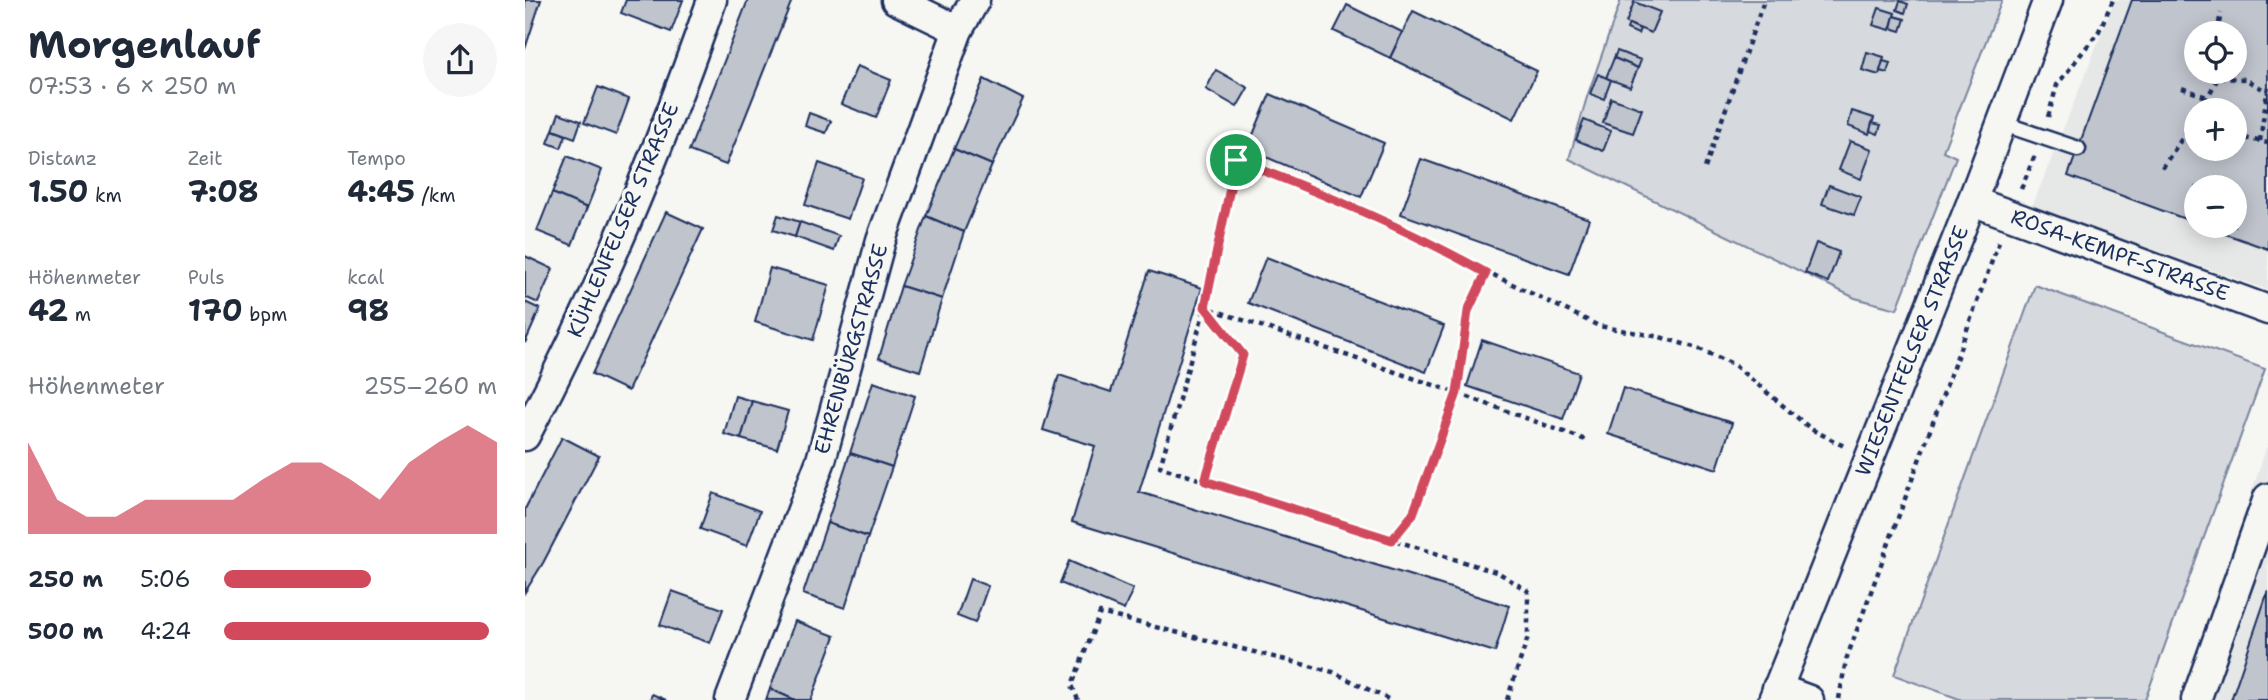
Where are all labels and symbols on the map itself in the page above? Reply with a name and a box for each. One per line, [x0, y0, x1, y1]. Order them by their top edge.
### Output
street label: KÜHLENFELSER STRASSE [561, 98, 685, 342]
pin [1206, 130, 1266, 190]
street label: ROSA-KEMPF-STRASSE [2007, 202, 2233, 308]
street label: WIESENTFELSER STRASSE [1849, 222, 1975, 480]
street label: EHRENBÜRGSTRASSE [808, 241, 894, 457]

